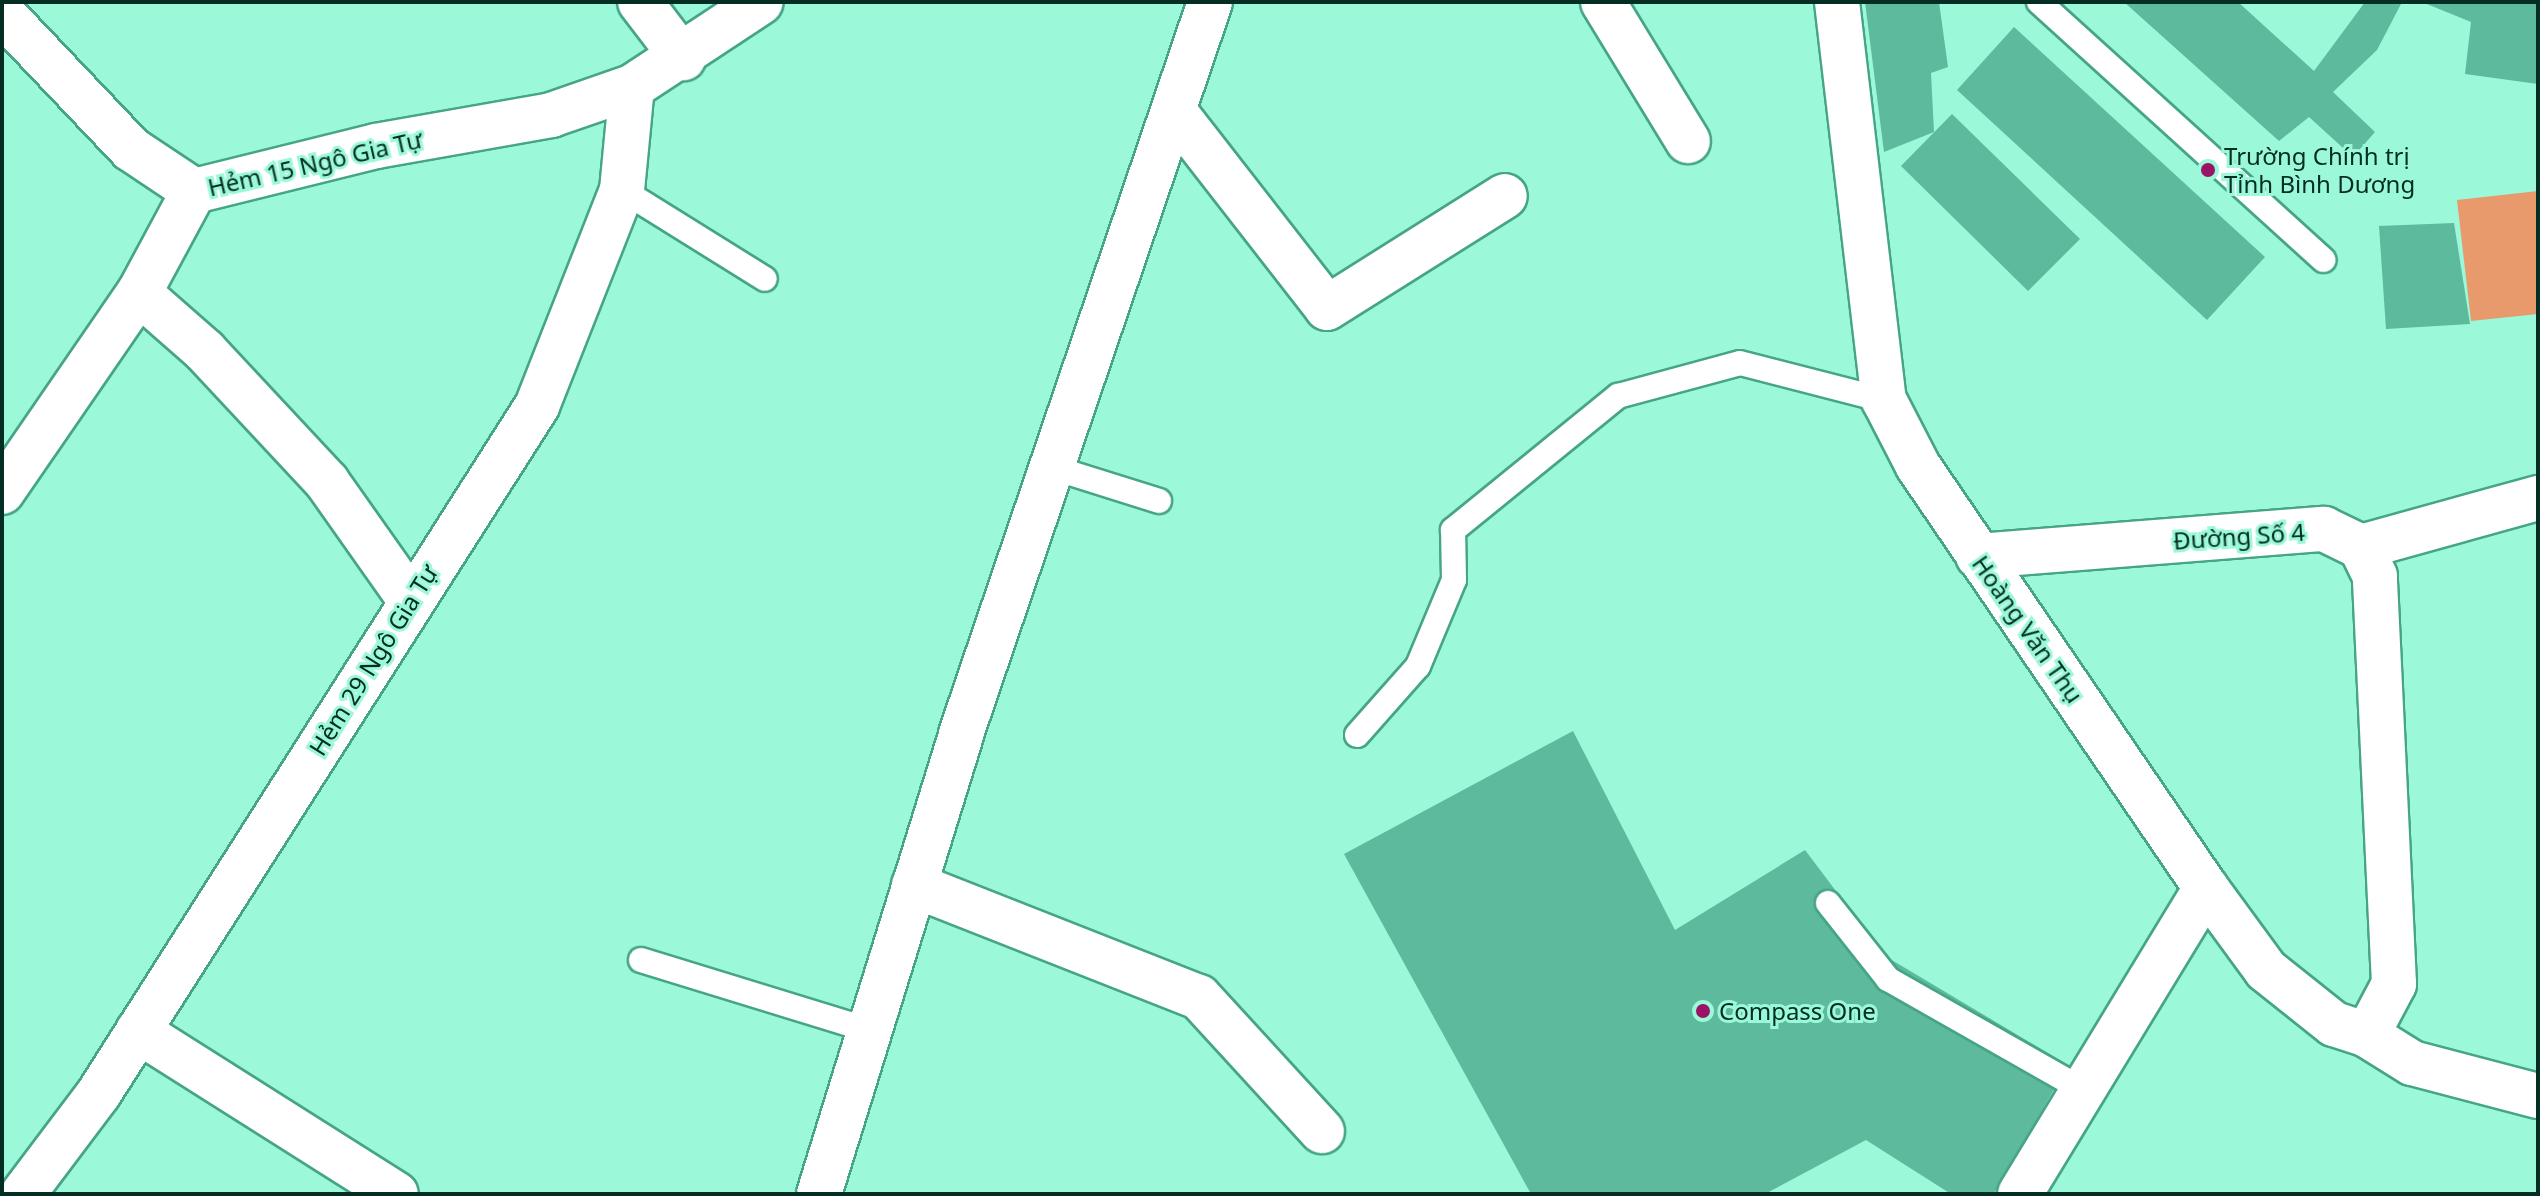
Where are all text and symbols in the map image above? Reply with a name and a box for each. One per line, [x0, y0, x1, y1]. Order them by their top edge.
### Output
street label: Hẻm 15 Ngô Gia Tự [205, 124, 425, 202]
place label: Trường Chính trị Tỉnh Bình Dương [2224, 142, 2415, 198]
marker: Trường Chính trị Tỉnh Bình Dương [2199, 161, 2217, 179]
street label: Đường Số 4 [2172, 517, 2306, 555]
street label: Hoàng Văn Thụ [1967, 550, 2089, 708]
street label: Hẻm 29 Ngô Gia Tự [303, 559, 443, 761]
place label: Compass One [1719, 997, 1876, 1025]
marker: Compass One [1694, 1002, 1712, 1020]

